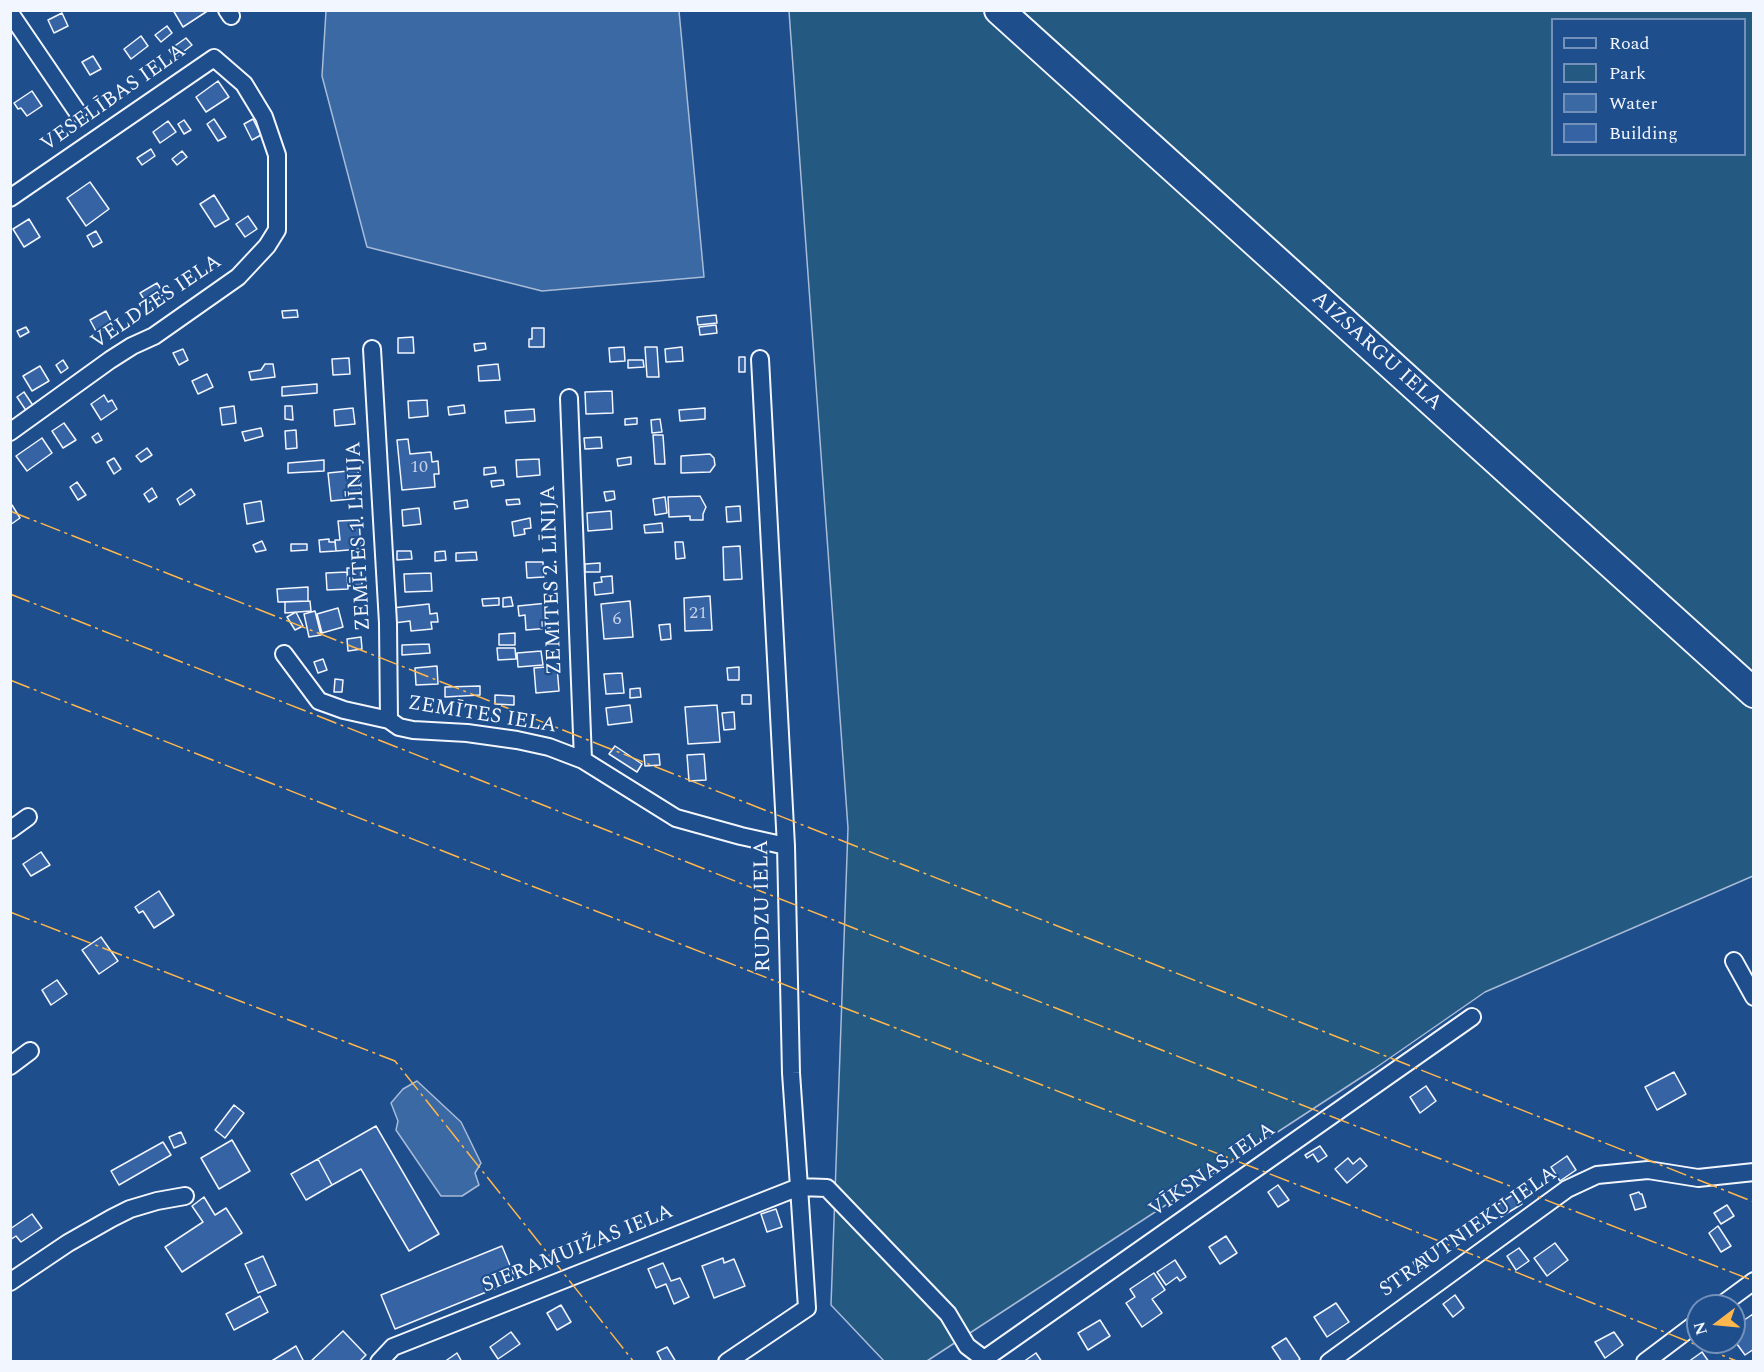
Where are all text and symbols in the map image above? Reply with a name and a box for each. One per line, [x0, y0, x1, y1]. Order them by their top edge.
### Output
legend [1551, 18, 1746, 156]
text: Road [1609, 30, 1650, 57]
street label: VESELĪBAS IELA [37, 40, 191, 158]
text: Park [1609, 60, 1646, 87]
text: Water [1609, 90, 1657, 117]
text: Building [1609, 120, 1678, 147]
street label: VELDZES IELA [87, 250, 227, 356]
street label: AIZSARGU IELA [1306, 287, 1446, 417]
street label: ZEMĪTES 1. LĪNIJA [342, 440, 378, 632]
house number: 10 [410, 457, 428, 479]
street label: ZEMĪTES 2. LĪNIJA [537, 485, 569, 675]
house number: 21 [689, 603, 707, 625]
house number: 6 [613, 609, 621, 631]
street label: ZEMĪTES IELA [406, 692, 558, 740]
street label: RUDZU IELA [750, 840, 778, 972]
street label: VĪKSNAS IELA [1145, 1118, 1281, 1224]
street label: STRAUTNIEKU IELA [1375, 1162, 1563, 1304]
street label: SIERAMUIŽAS IELA [479, 1200, 677, 1300]
north arrow [1686, 1294, 1746, 1354]
text: N [1687, 1319, 1714, 1338]

